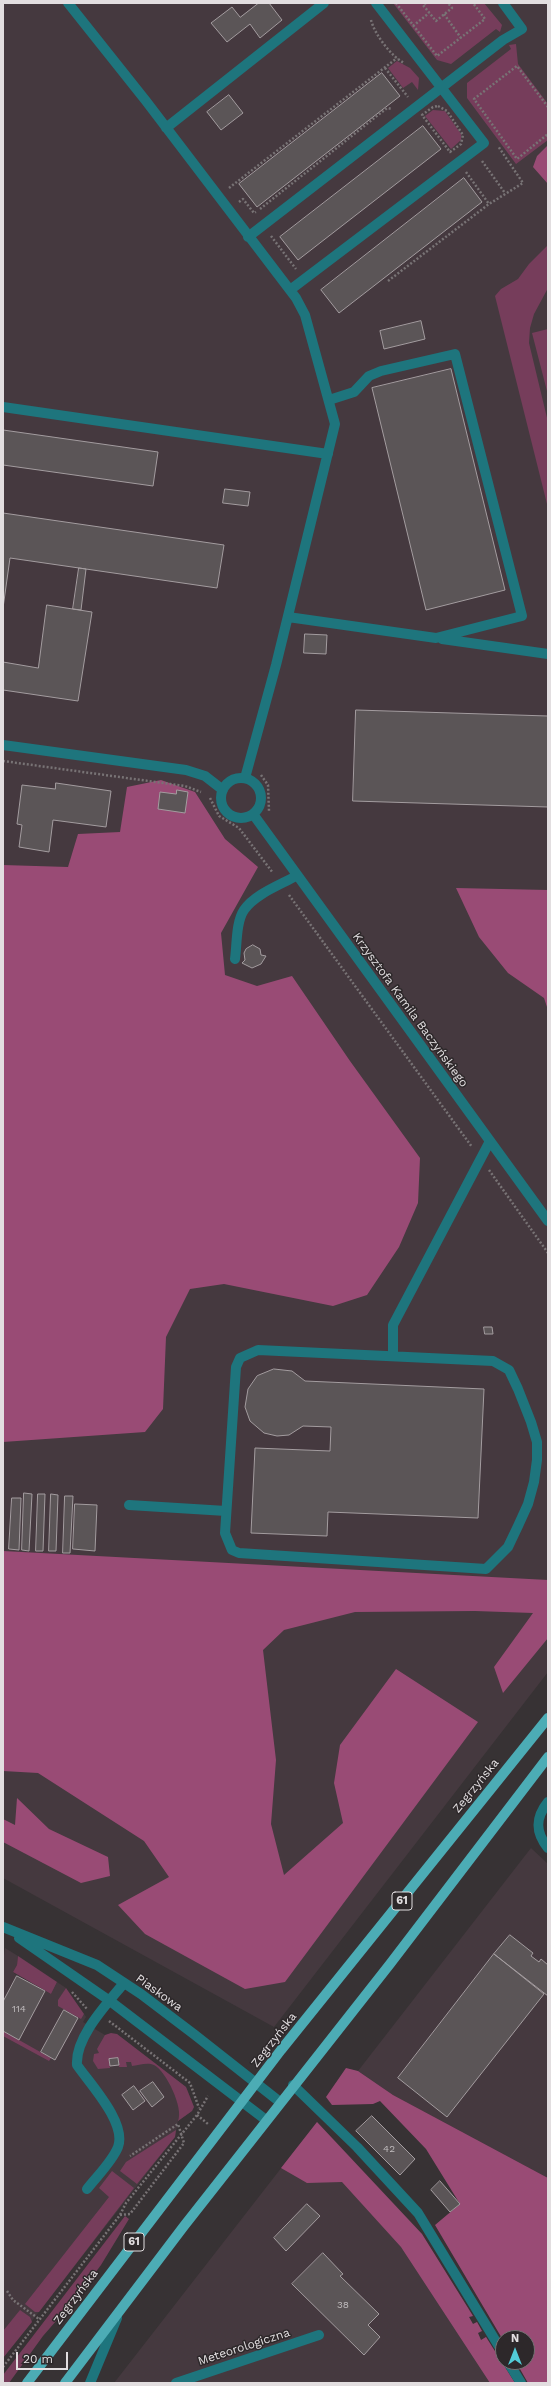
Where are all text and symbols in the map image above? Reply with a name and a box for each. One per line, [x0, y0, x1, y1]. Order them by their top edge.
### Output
street label: Krzysztofa Kamila Baczyńskiego [349, 930, 471, 1090]
street label: Zegrzyńska [450, 1756, 502, 1816]
road number: 61 [392, 1892, 412, 1910]
street label: Piaskowa [133, 1971, 185, 2015]
house number: 114 [12, 2003, 26, 2015]
street label: Zegrzyńska [248, 2010, 300, 2070]
house number: 42 [383, 2143, 395, 2155]
road number: 61 [124, 2233, 144, 2251]
street label: Zegrzyńska [51, 2267, 101, 2327]
house number: 38 [337, 2299, 349, 2311]
street label: Meteorologiczna [196, 2325, 292, 2369]
north arrow [495, 2330, 535, 2370]
text: N [511, 2332, 519, 2345]
scale bar [18, 2344, 70, 2370]
text: 20 m [23, 2352, 53, 2366]

